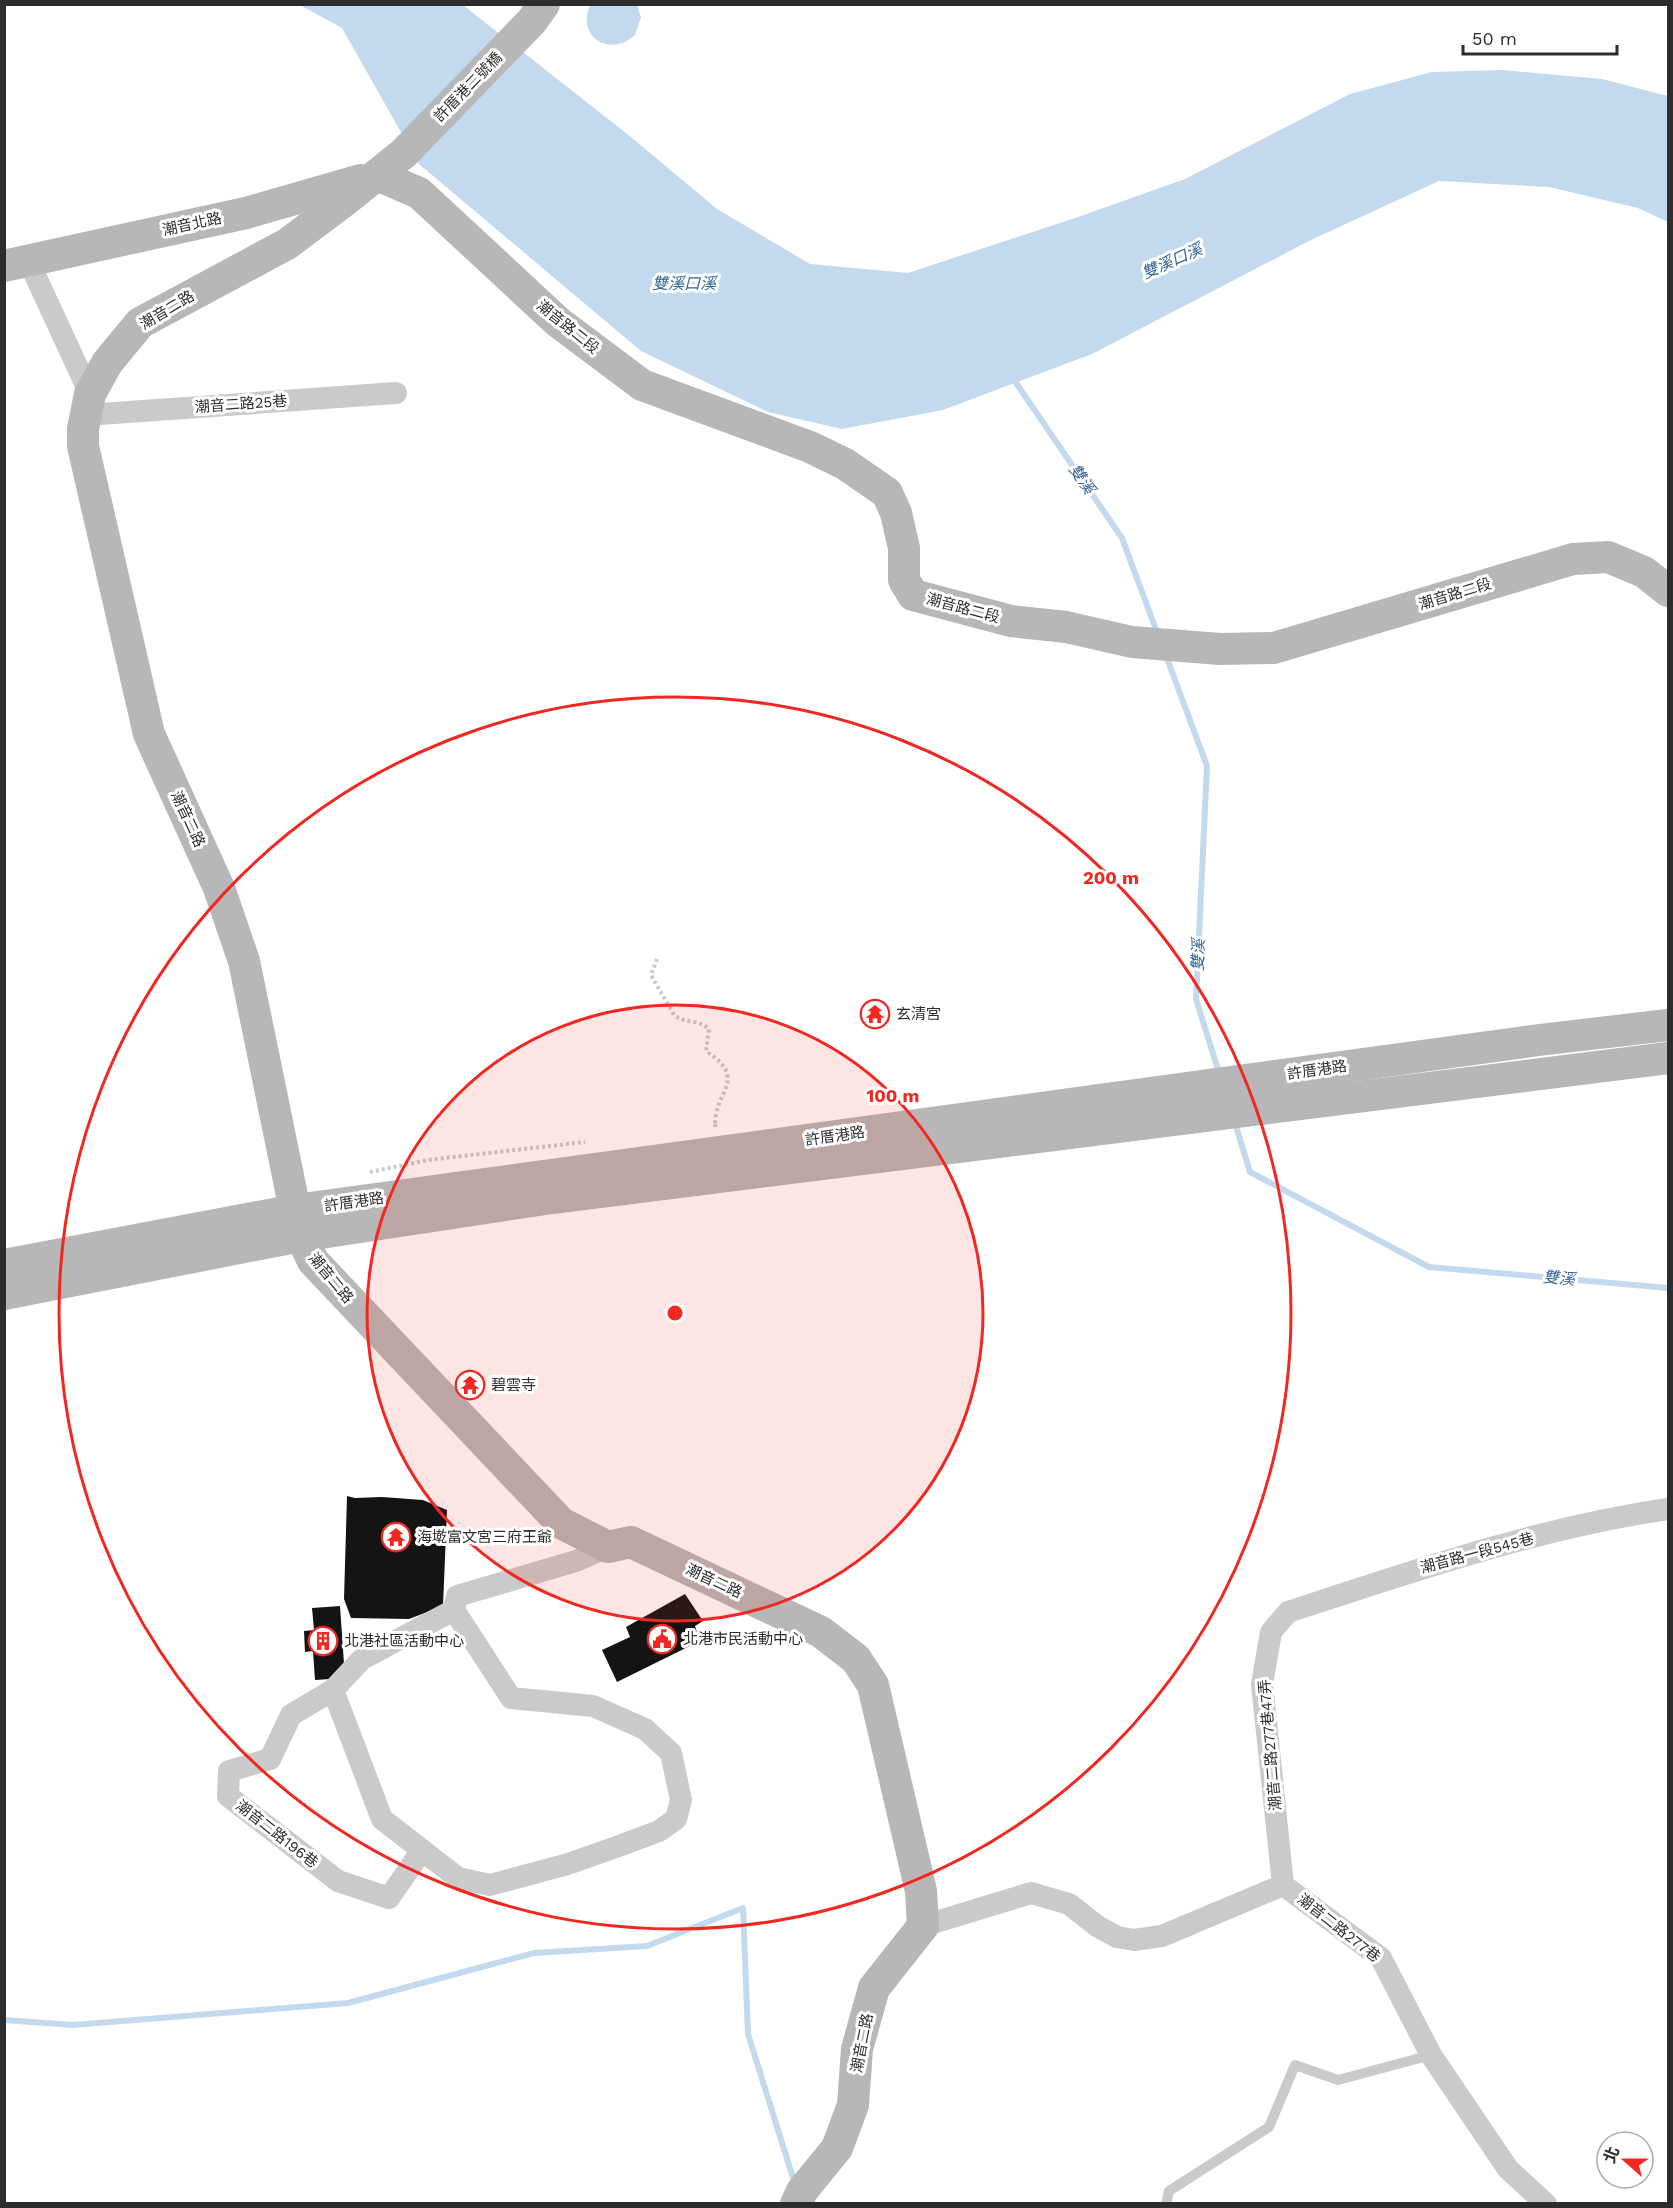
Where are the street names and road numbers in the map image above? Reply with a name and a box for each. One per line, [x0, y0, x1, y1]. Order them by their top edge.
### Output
street label: 許厝港二號橋 [430, 48, 506, 126]
street label: 潮音北路 [161, 209, 223, 239]
street label: 潮音二路 [137, 287, 197, 333]
street label: 潮音路二段 [533, 296, 603, 358]
street label: 潮音二路25巷 [194, 392, 288, 416]
street label: 潮音路二段 [1416, 574, 1494, 614]
street label: 潮音路二段 [924, 590, 1002, 626]
street label: 潮音二路 [167, 788, 209, 850]
street label: 許厝港路 [1286, 1057, 1348, 1083]
street label: 許厝港路 [804, 1123, 866, 1149]
street label: 許厝港路 [323, 1189, 385, 1215]
street label: 潮音二路 [305, 1249, 357, 1307]
street label: 潮音路一段545巷 [1418, 1529, 1536, 1577]
street label: 潮音二路 [683, 1560, 745, 1602]
street label: 潮音二路277巷47弄 [1255, 1678, 1285, 1812]
street label: 潮音二路196巷 [232, 1796, 322, 1872]
street label: 潮音二路277巷 [1294, 1890, 1384, 1966]
street label: 潮音二路 [847, 2012, 877, 2074]

